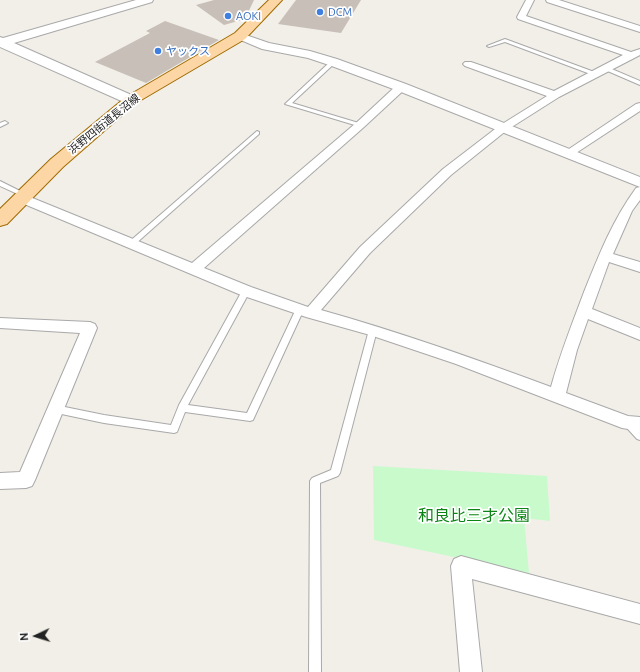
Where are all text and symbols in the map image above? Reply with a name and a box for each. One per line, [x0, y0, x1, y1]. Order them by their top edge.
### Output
place label: DCM [328, 5, 352, 19]
marker: DCM [315, 7, 325, 17]
place label: AOKI [236, 9, 261, 23]
marker: AOKI [223, 11, 233, 21]
place label: ヤックス [166, 44, 210, 58]
marker: ヤックス [153, 46, 163, 56]
street label: 浜野四街道長沼線 [66, 91, 142, 157]
park label: 和良比三才公園 [418, 506, 530, 526]
north arrow [16, 616, 56, 656]
text: N [18, 632, 30, 641]

